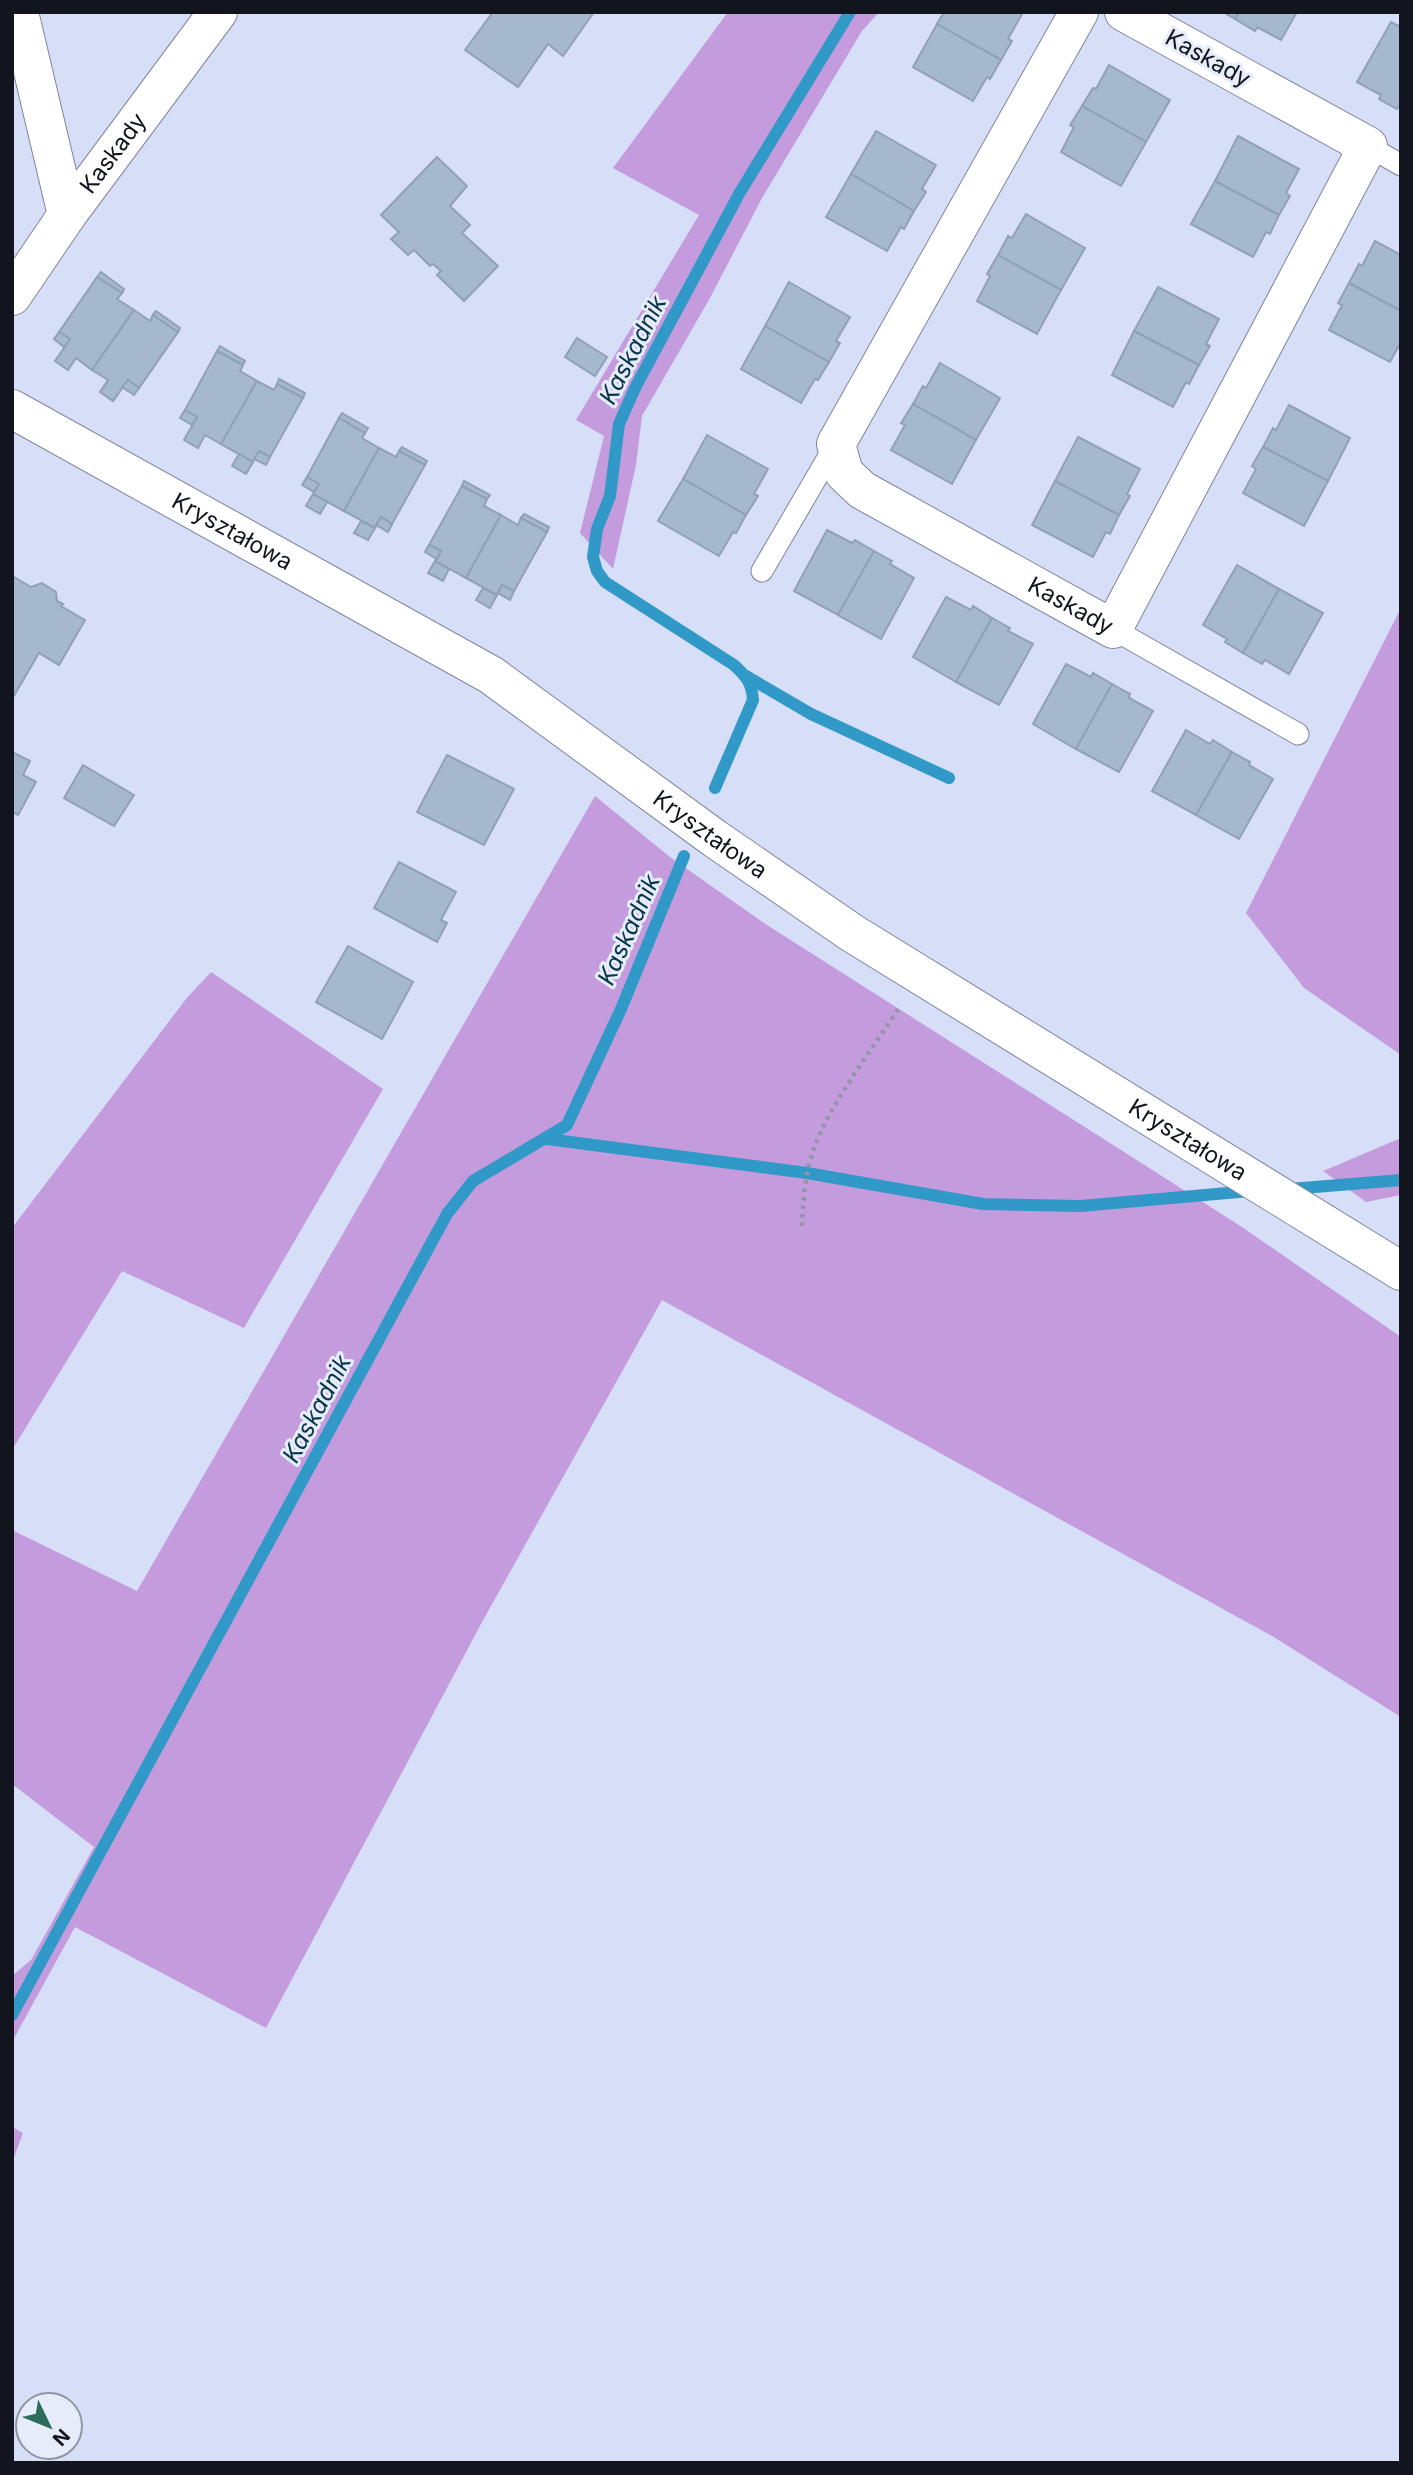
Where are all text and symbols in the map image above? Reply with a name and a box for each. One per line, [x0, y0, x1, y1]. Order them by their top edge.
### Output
street label: Kaskady [1160, 23, 1256, 93]
street label: Kaskady [74, 107, 152, 199]
water label: Kaskadnik [593, 290, 673, 409]
street label: Kryształowa [167, 487, 297, 576]
street label: Kaskady [1023, 571, 1118, 640]
street label: Kryształowa [648, 784, 773, 884]
water label: Kaskadnik [591, 869, 666, 990]
street label: Kryształowa [1124, 1093, 1252, 1187]
water label: Kaskadnik [276, 1349, 357, 1468]
north arrow [14, 2391, 84, 2461]
text: N [48, 2424, 74, 2450]

